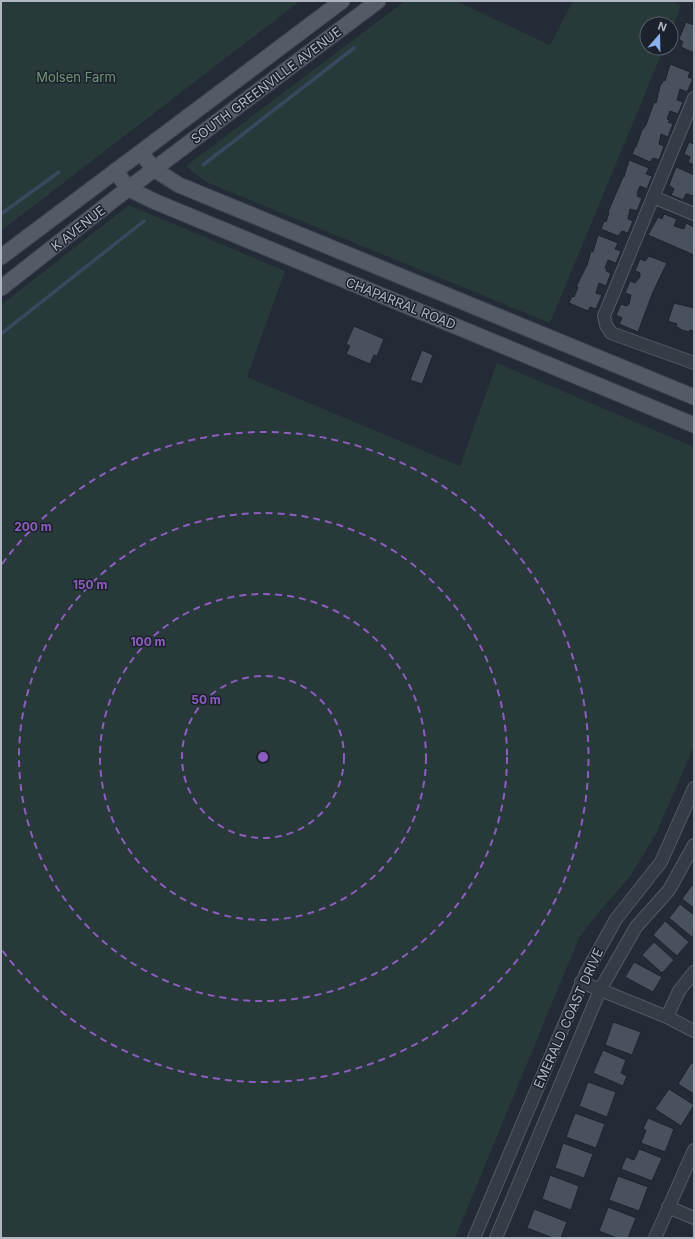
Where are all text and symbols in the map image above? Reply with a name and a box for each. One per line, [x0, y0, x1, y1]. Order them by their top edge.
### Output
north arrow [639, 16, 679, 56]
text: N [656, 19, 669, 35]
street label: SOUTH GREENVILLE AVENUE [188, 23, 344, 147]
park label: Molsen Farm [36, 69, 116, 85]
street label: K AVENUE [48, 202, 108, 254]
street label: CHAPARRAL ROAD [344, 274, 458, 332]
text: 200 m [14, 519, 52, 534]
text: 150 m [73, 577, 107, 592]
text: 100 m [130, 634, 166, 649]
text: 50 m [191, 692, 221, 707]
centre of rings [256, 750, 270, 764]
street label: EMERALD COAST DRIVE [530, 946, 606, 1090]

